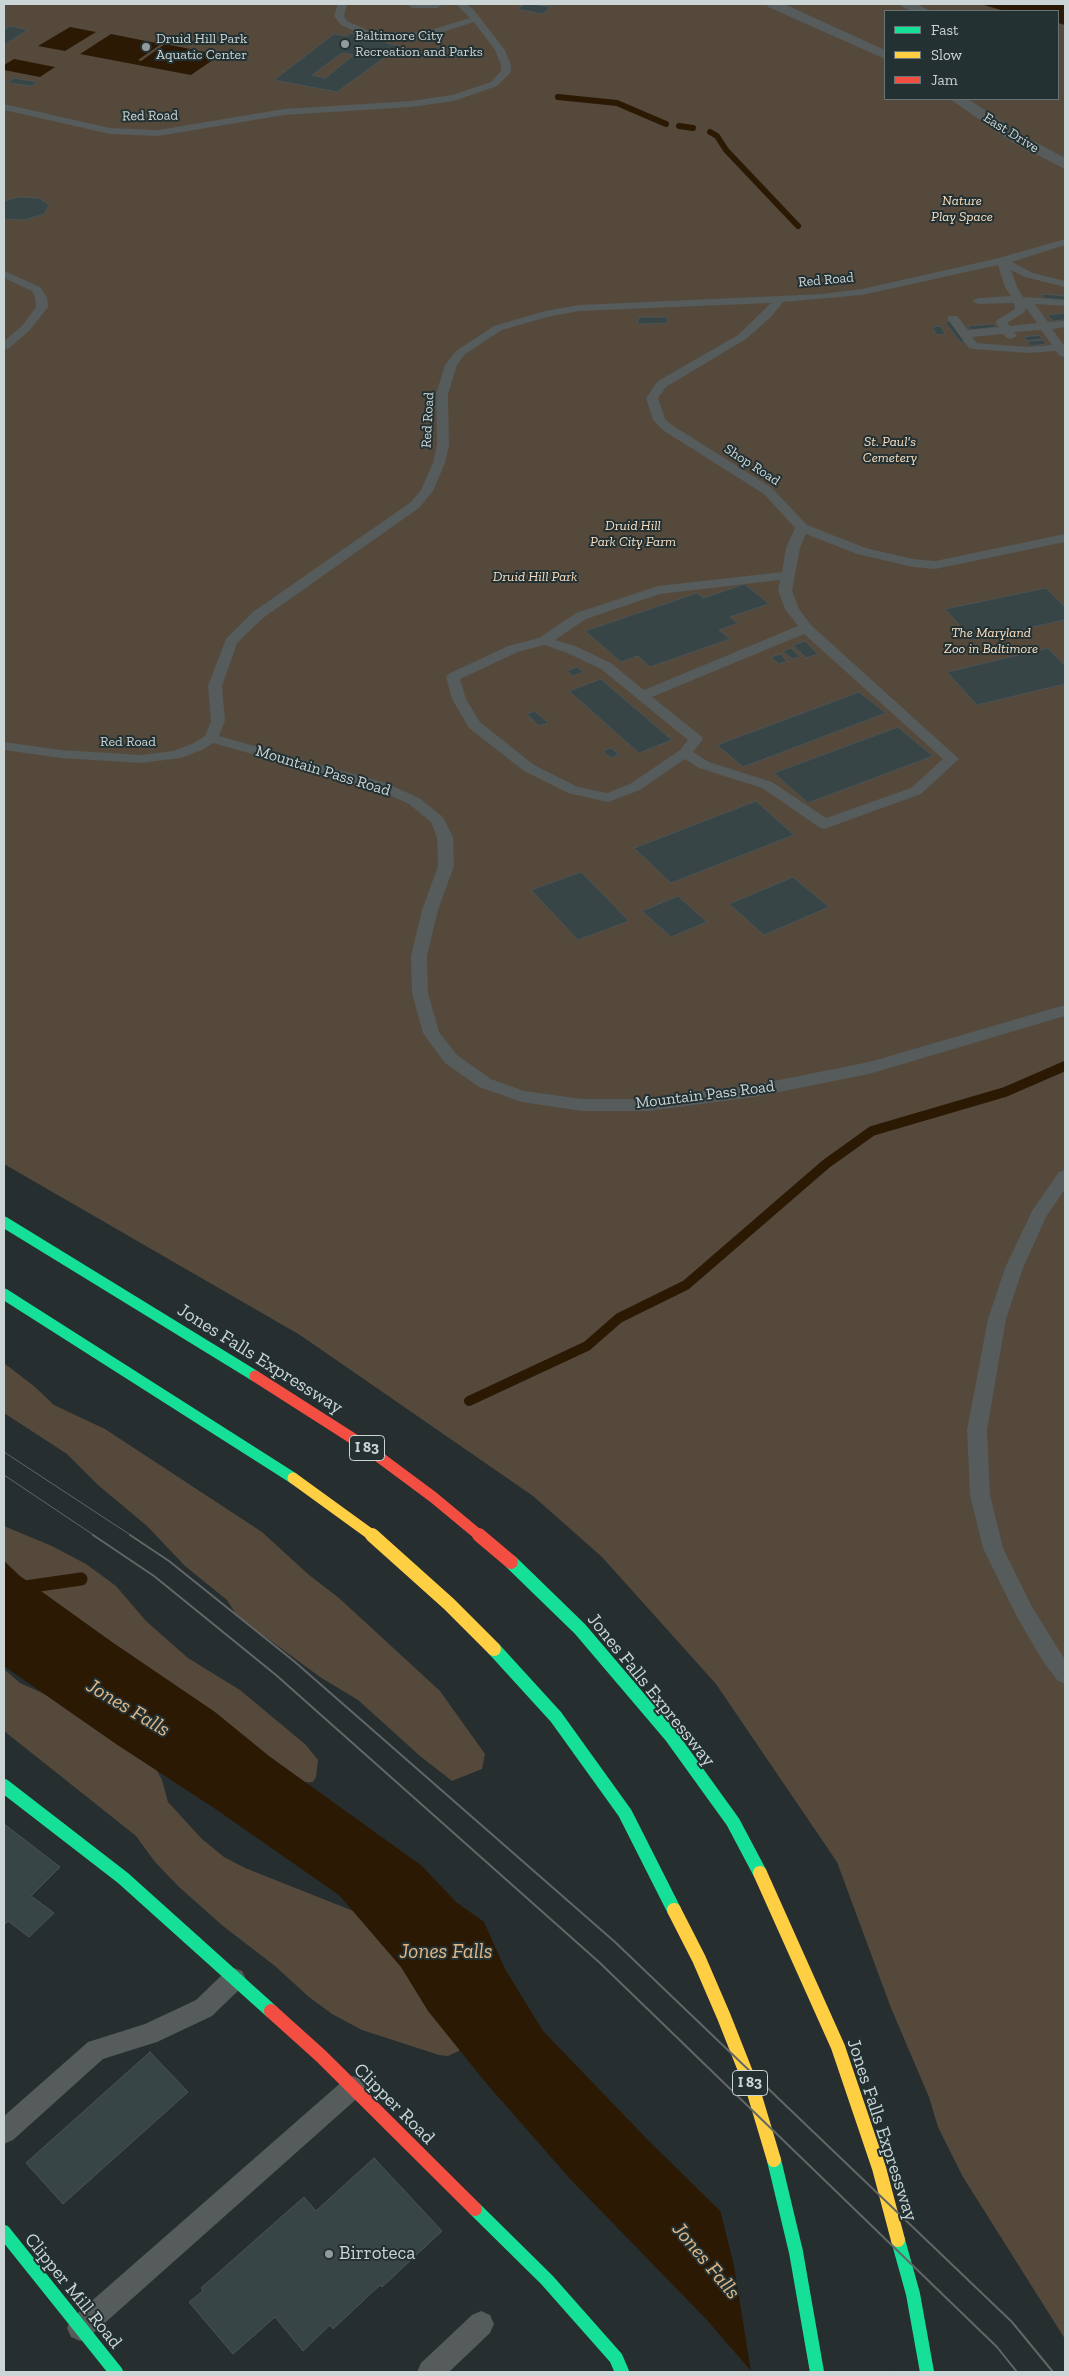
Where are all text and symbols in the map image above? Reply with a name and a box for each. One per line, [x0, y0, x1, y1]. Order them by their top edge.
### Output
legend [884, 10, 1059, 100]
text: Fast [931, 21, 959, 39]
place label: Baltimore City Recreation and Parks [355, 28, 483, 60]
place label: Druid Hill Park Aquatic Center [156, 31, 247, 64]
marker: Baltimore City Recreation and Parks [339, 38, 351, 50]
marker: Druid Hill Park Aquatic Center [140, 41, 152, 53]
text: Slow [931, 46, 962, 64]
text: Jam [931, 71, 958, 89]
street label: Red Road [122, 107, 178, 125]
street label: East Drive [980, 109, 1042, 157]
park label: Nature Play Space [931, 193, 993, 226]
street label: Red Road [797, 269, 855, 291]
street label: Red Road [418, 392, 438, 448]
park label: St. Paul's Cemetery [863, 434, 917, 467]
street label: Shop Road [721, 441, 783, 489]
park label: Druid Hill Park City Farm [590, 518, 676, 550]
park label: Druid Hill Park [493, 569, 577, 585]
park label: The Maryland Zoo in Baltimore [944, 625, 1038, 658]
street label: Red Road [100, 734, 156, 750]
street label: Mountain Pass Road [253, 741, 393, 801]
street label: Mountain Pass Road [634, 1077, 776, 1113]
street label: Jones Falls Expressway [173, 1299, 347, 1419]
road number: I 83 [350, 1436, 384, 1460]
street label: Jones Falls Expressway [582, 1609, 720, 1771]
water label: Jones Falls [82, 1673, 174, 1743]
water label: Jones Falls [400, 1939, 492, 1965]
street label: Jones Falls Expressway [842, 2036, 922, 2224]
street label: Clipper Road [349, 2059, 439, 2149]
road number: I 83 [732, 2070, 768, 2096]
water label: Jones Falls [666, 2217, 746, 2305]
street label: Clipper Mill Road [19, 2229, 127, 2353]
place label: Birroteca [339, 2243, 415, 2265]
marker: Birroteca [323, 2248, 335, 2260]

